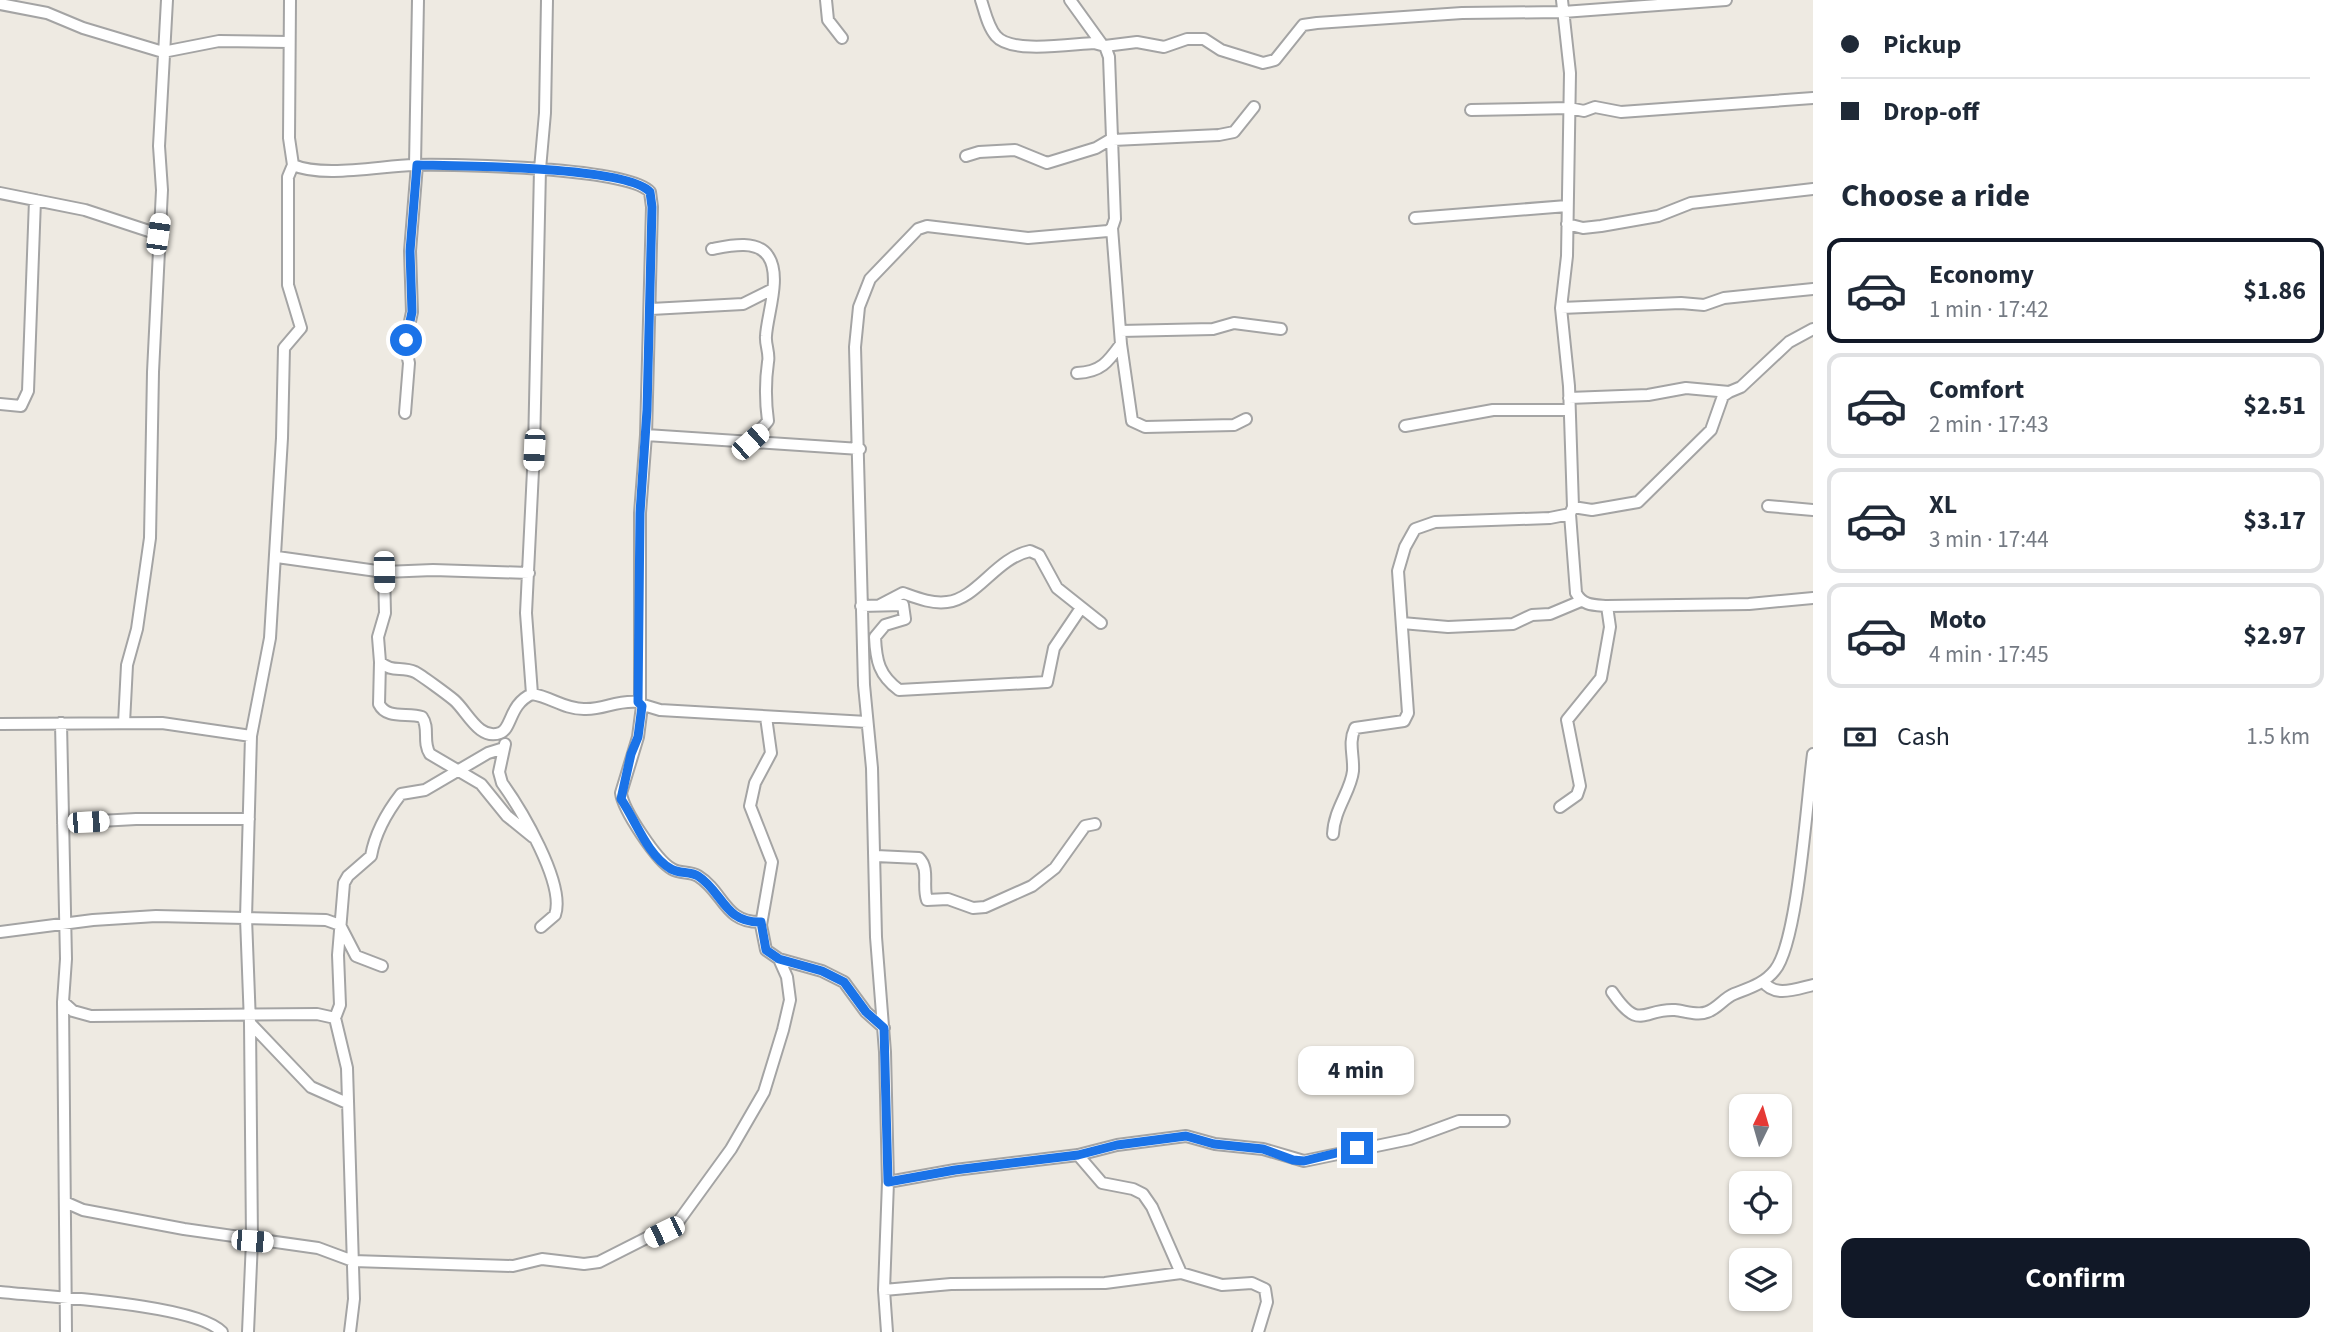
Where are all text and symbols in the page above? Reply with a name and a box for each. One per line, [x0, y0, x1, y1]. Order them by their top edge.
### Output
text: Pickup [1883, 26, 1961, 63]
text: Drop-off [1883, 93, 1979, 130]
text: Choose a ride [1841, 173, 2030, 219]
car [145, 212, 172, 256]
text: Economy [1929, 256, 2034, 293]
icon: car [1845, 259, 1908, 322]
text: $1.86 [2243, 272, 2306, 309]
text: 1 min · 17:42 [1929, 293, 2049, 326]
route start [390, 324, 422, 356]
text: Comfort [1929, 371, 2024, 408]
icon: car [1845, 374, 1908, 437]
text: $2.51 [2243, 387, 2306, 424]
text: 2 min · 17:43 [1929, 408, 2049, 441]
car [728, 420, 773, 464]
car [523, 428, 546, 472]
text: XL [1929, 486, 1957, 523]
icon: car [1845, 489, 1908, 552]
text: $3.17 [2243, 502, 2306, 539]
text: 3 min · 17:44 [1929, 523, 2049, 556]
car [374, 551, 395, 593]
text: Moto [1929, 601, 1986, 638]
icon: car [1845, 604, 1908, 667]
text: $2.97 [2243, 617, 2306, 654]
text: 4 min · 17:45 [1929, 638, 2049, 671]
icon: cash [1841, 718, 1879, 756]
text: Cash [1897, 718, 1950, 755]
text: 1.5 km [2246, 720, 2310, 753]
car [67, 810, 110, 834]
callout: 4 min [1299, 1046, 1415, 1096]
text: 4 min [1328, 1054, 1384, 1087]
north arrow [1729, 1094, 1792, 1157]
map controls [1729, 1094, 1792, 1311]
route end [1341, 1132, 1373, 1164]
button: locate [1729, 1171, 1792, 1234]
car [641, 1213, 688, 1251]
car [231, 1229, 274, 1253]
button: Confirm [1841, 1238, 2310, 1318]
button: layers [1729, 1248, 1792, 1311]

